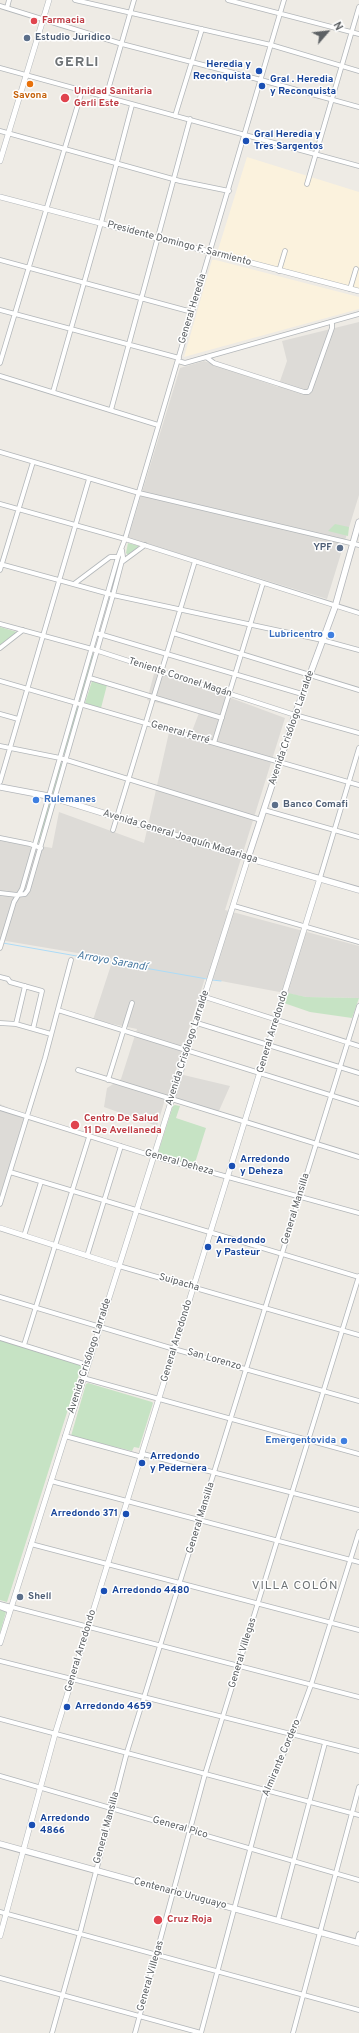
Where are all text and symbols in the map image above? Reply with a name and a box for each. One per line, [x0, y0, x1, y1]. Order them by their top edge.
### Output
north arrow [307, 12, 347, 52]
place label: Farmacia [42, 15, 85, 27]
marker: Farmacia [29, 16, 39, 26]
text: N [330, 20, 346, 33]
place label: Estudio Juridico [35, 32, 111, 44]
marker: Estudio Juridico [22, 33, 32, 43]
district label: GERLI [55, 55, 99, 71]
place label: Heredia y Reconquista [193, 59, 251, 82]
marker: Heredia y Reconquista [254, 66, 264, 76]
place label: Gral . Heredia y Reconquista [270, 74, 336, 98]
marker: Savona [25, 79, 35, 89]
marker: Gral . Heredia y Reconquista [257, 81, 267, 91]
place label: Unidad Sanitaria Gerli Este [74, 86, 152, 110]
place label: Savona [13, 90, 47, 102]
marker: Unidad Sanitaria Gerli Este [59, 92, 71, 104]
place label: Gral Heredia y Tres Sargentos [254, 129, 323, 152]
marker: Gral Heredia y Tres Sargentos [241, 136, 251, 146]
street label: Presidente Domingo F. Sarmiento [106, 219, 252, 269]
street label: General Heredia [177, 273, 209, 345]
place label: YPF [313, 542, 332, 554]
marker: YPF [335, 543, 345, 553]
place label: Lubricentro [269, 629, 323, 641]
marker: Lubricentro [326, 630, 336, 640]
street label: Teniente Coronel Magán [127, 656, 233, 700]
street label: Avenida Crisólogo Larralde [267, 669, 317, 787]
street label: General Ferré [149, 719, 211, 747]
place label: Rulemanes [44, 794, 96, 806]
marker: Rulemanes [31, 795, 41, 805]
place label: Banco Comafi [283, 799, 348, 811]
marker: Banco Comafi [270, 800, 280, 810]
street label: Avenida General Joaquín Madariaga [101, 808, 259, 866]
water label: Arroyo Sarandí [76, 949, 148, 975]
street label: Avenida Crisólogo Larralde [164, 989, 212, 1107]
street label: General Arredondo [255, 989, 291, 1075]
place label: Centro De Salud 11 De Avellaneda [84, 1113, 162, 1136]
marker: Centro De Salud 11 De Avellaneda [69, 1119, 81, 1131]
street label: General Deheza [143, 1147, 215, 1179]
place label: Arredondo y Deheza [240, 1154, 290, 1178]
marker: Arredondo y Deheza [227, 1161, 237, 1171]
street label: General Mansilla [279, 1172, 313, 1246]
place label: Arredondo y Pasteur [216, 1235, 266, 1258]
marker: Arredondo y Pasteur [203, 1242, 213, 1252]
street label: Suipacha [157, 1272, 201, 1294]
street label: Avenida Crisólogo Larralde [66, 1297, 114, 1415]
street label: General Arredondo [159, 1298, 195, 1384]
street label: San Lorenzo [186, 1347, 242, 1373]
place label: Emergentovida [265, 1435, 336, 1447]
marker: Emergentovida [339, 1436, 349, 1446]
place label: Arredondo y Pedernera [150, 1451, 207, 1474]
marker: Arredondo y Pedernera [137, 1458, 147, 1468]
street label: General Mansilla [184, 1481, 218, 1555]
place label: Arredondo 371 [51, 1508, 118, 1520]
marker: Arredondo 371 [121, 1509, 131, 1519]
district label: VILLA COLÓN [252, 1580, 338, 1594]
place label: Arredondo 4480 [112, 1585, 190, 1597]
marker: Arredondo 4480 [99, 1586, 109, 1596]
place label: Shell [28, 1591, 51, 1603]
marker: Shell [15, 1592, 25, 1602]
street label: General Arredondo [63, 1608, 99, 1694]
street label: General Villegas [227, 1616, 259, 1690]
place label: Arredondo 4659 [75, 1701, 152, 1713]
marker: Arredondo 4659 [62, 1702, 72, 1712]
street label: Almirante Cordero [260, 1718, 304, 1798]
street label: General Mansilla [92, 1791, 122, 1865]
place label: Arredondo 4866 [40, 1813, 90, 1836]
street label: General Pico [151, 1814, 209, 1842]
marker: Arredondo 4866 [27, 1820, 37, 1830]
street label: Centenario Uruguayo [132, 1876, 228, 1912]
marker: Cruz Roja [152, 1914, 164, 1926]
place label: Cruz Roja [167, 1914, 212, 1926]
street label: General Villegas [135, 1939, 167, 2013]

